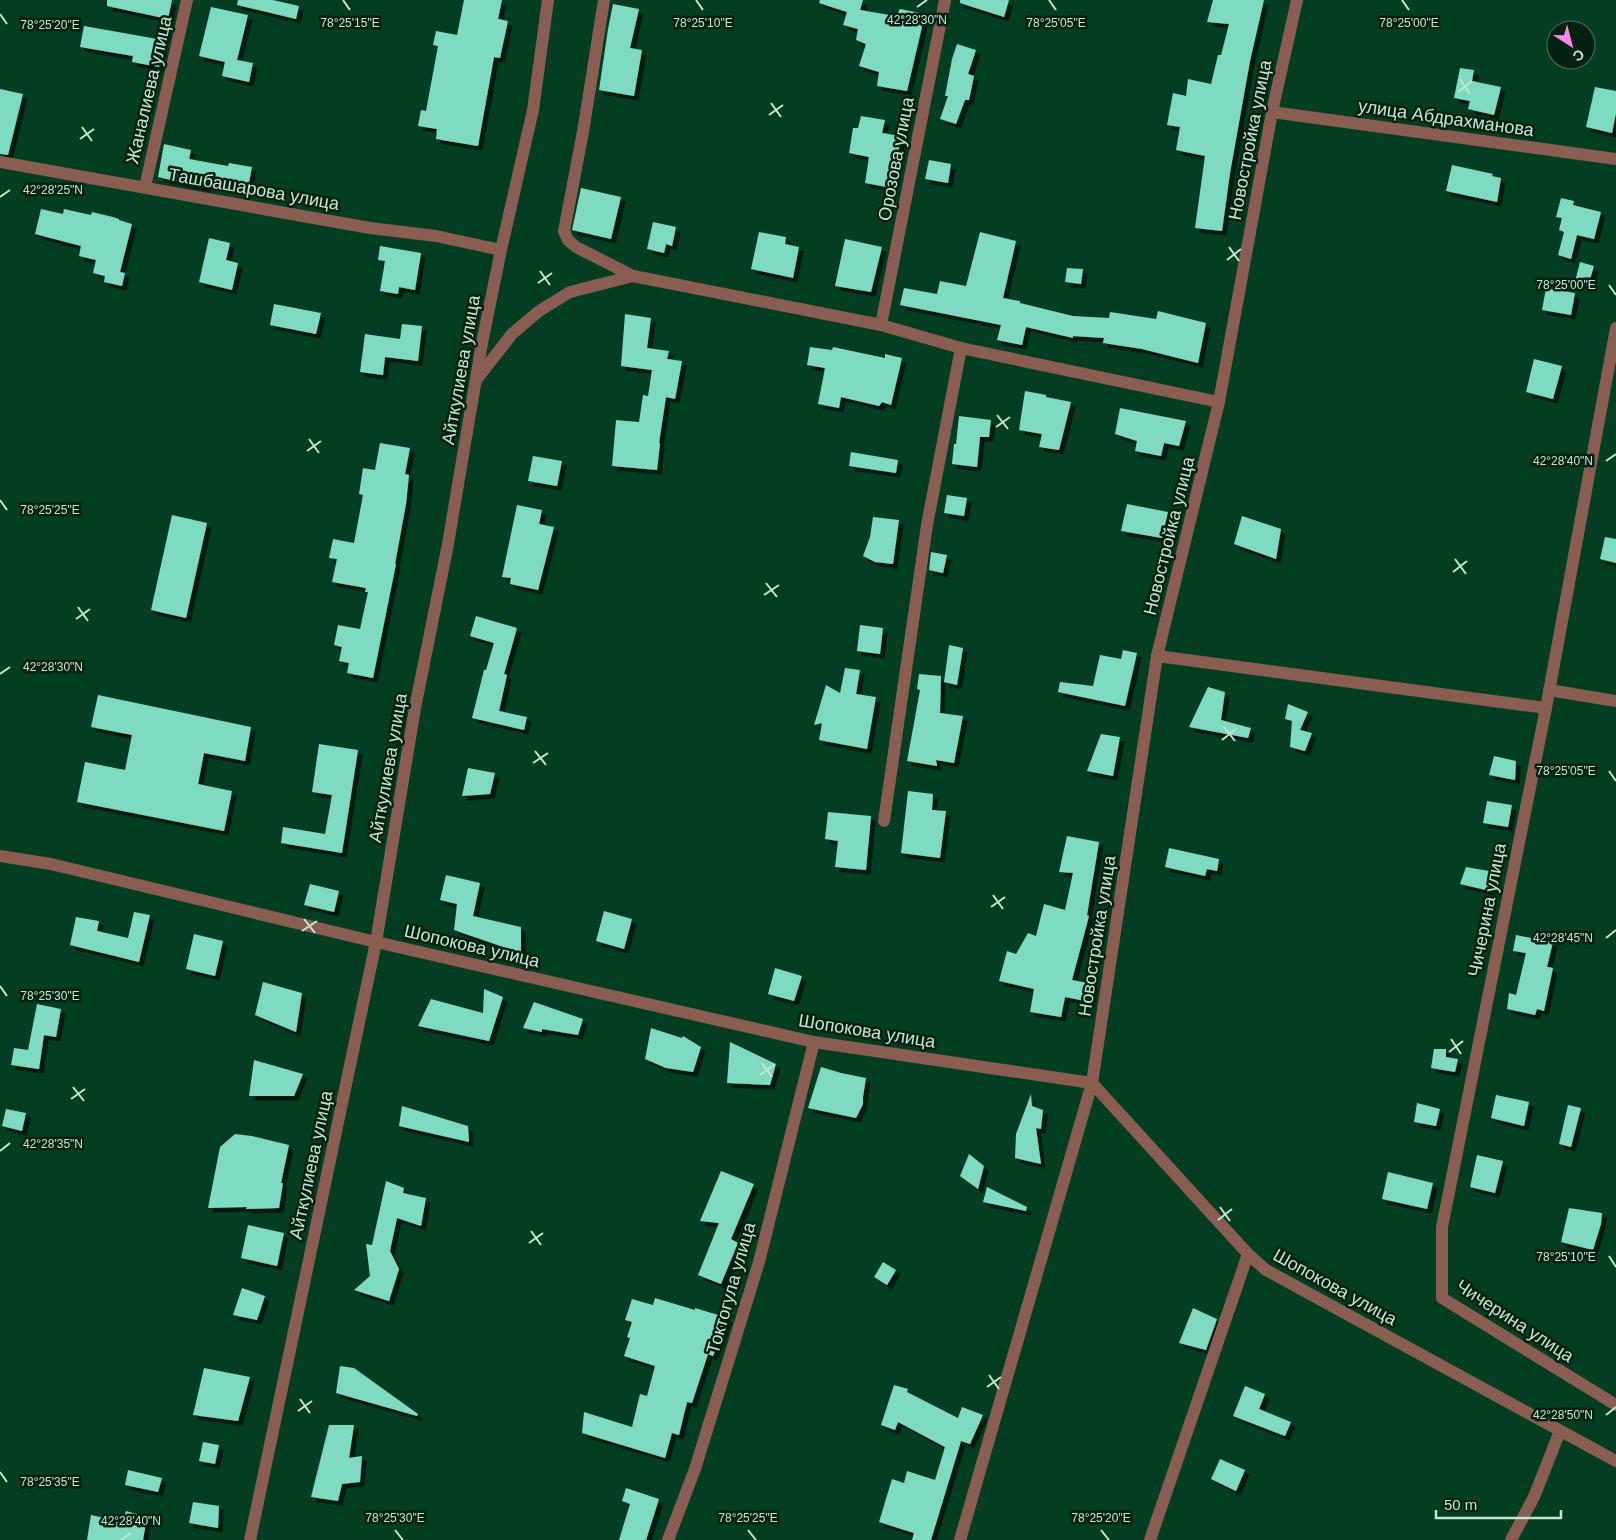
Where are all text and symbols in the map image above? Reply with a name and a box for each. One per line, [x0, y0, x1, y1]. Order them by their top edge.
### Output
street label: Жаналиева улица [122, 13, 176, 166]
text: 42°28'30"N [887, 13, 947, 27]
text: 78°25'15"E [320, 16, 380, 30]
text: 78°25'10"E [673, 16, 733, 30]
text: 78°25'05"E [1026, 16, 1086, 30]
text: 78°25'00"E [1379, 16, 1439, 30]
text: 78°25'20"E [20, 18, 80, 32]
north arrow [1546, 20, 1596, 70]
text: С [1570, 46, 1587, 65]
street label: Новостройка улица [1225, 57, 1276, 222]
street label: Орозова улица [874, 94, 918, 223]
street label: улица Абдрахманова [1357, 96, 1536, 140]
street label: Ташбашарова улица [167, 164, 342, 214]
text: 42°28'25"N [23, 183, 83, 197]
text: 78°25'00"E [1536, 278, 1596, 292]
street label: Айткулиева улица [438, 293, 484, 446]
street label: Новостройка улица [1140, 454, 1199, 617]
text: 42°28'40"N [1533, 454, 1593, 468]
text: 78°25'25"E [20, 503, 80, 517]
text: 42°28'30"N [23, 660, 83, 674]
street label: Айткулиева улица [365, 691, 411, 844]
text: 78°25'05"E [1536, 764, 1596, 778]
street label: Чичерина улица [1464, 840, 1510, 979]
street label: Новостройка улица [1074, 853, 1120, 1018]
street label: Шопокова улица [402, 921, 543, 972]
text: 42°28'45"N [1533, 931, 1593, 945]
text: 78°25'30"E [20, 989, 80, 1003]
street label: Шопокова улица [797, 1010, 938, 1052]
street label: Айткулиева улица [285, 1088, 337, 1241]
text: 42°28'35"N [23, 1137, 83, 1151]
street label: Токтогула улица [703, 1219, 760, 1356]
street label: Шопокова улица [1270, 1245, 1401, 1330]
text: 78°25'10"E [1536, 1250, 1596, 1264]
street label: Чичерина улица [1453, 1276, 1578, 1367]
text: 42°28'50"N [1533, 1408, 1593, 1422]
text: 78°25'35"E [20, 1475, 80, 1489]
scale bar [1436, 1488, 1561, 1520]
text: 50 m [1444, 1496, 1477, 1513]
text: 78°25'30"E [365, 1511, 425, 1525]
text: 78°25'25"E [718, 1511, 778, 1525]
text: 78°25'20"E [1071, 1511, 1131, 1525]
text: 42°28'40"N [101, 1514, 161, 1528]

